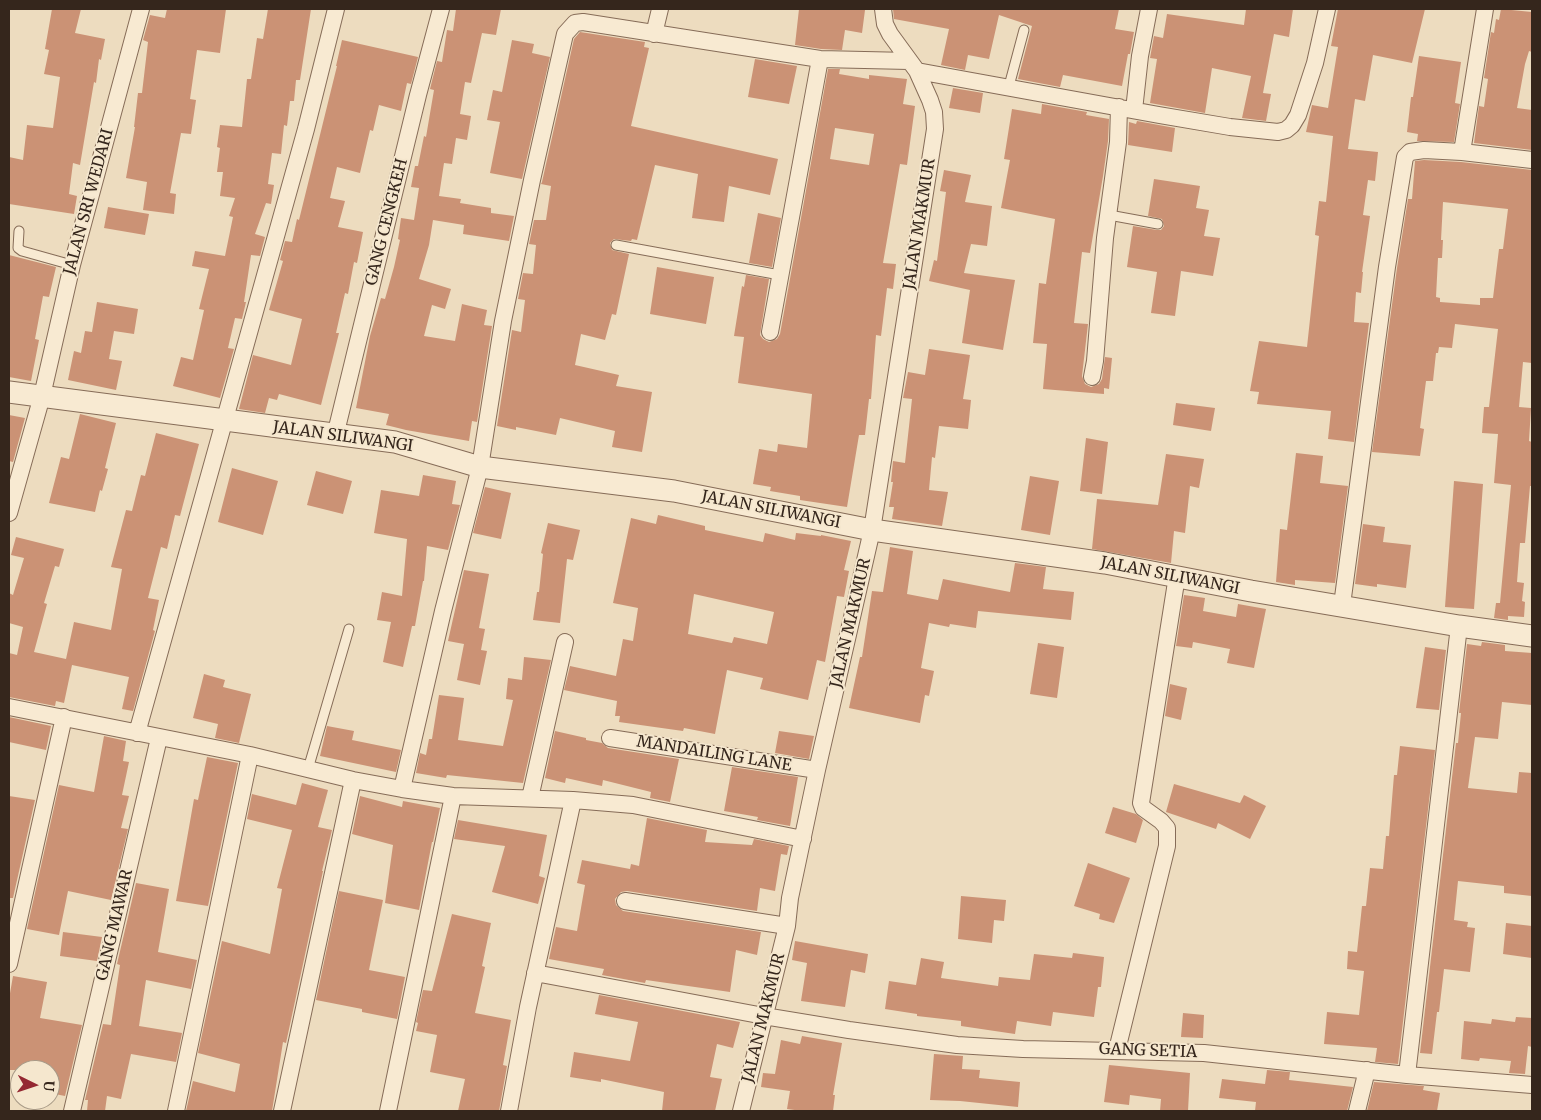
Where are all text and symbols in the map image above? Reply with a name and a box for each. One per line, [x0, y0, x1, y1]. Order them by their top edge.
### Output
street label: JALAN SRI WEDARI [60, 127, 118, 277]
street label: GANG CENGKEH [362, 157, 412, 287]
street label: JALAN MAKMUR [900, 157, 940, 291]
street label: JALAN SILIWANGI [272, 418, 414, 456]
street label: JALAN SILIWANGI [700, 487, 842, 533]
street label: JALAN SILIWANGI [1099, 553, 1241, 599]
street label: JALAN MAKMUR [827, 556, 875, 690]
street label: MANDAILING LANE [635, 732, 793, 776]
street label: GANG MAWAR [93, 867, 137, 983]
street label: JALAN MAKMUR [739, 951, 789, 1085]
street label: GANG SETIA [1099, 1040, 1197, 1062]
north arrow [10, 1060, 60, 1110]
text: U [40, 1080, 58, 1092]

